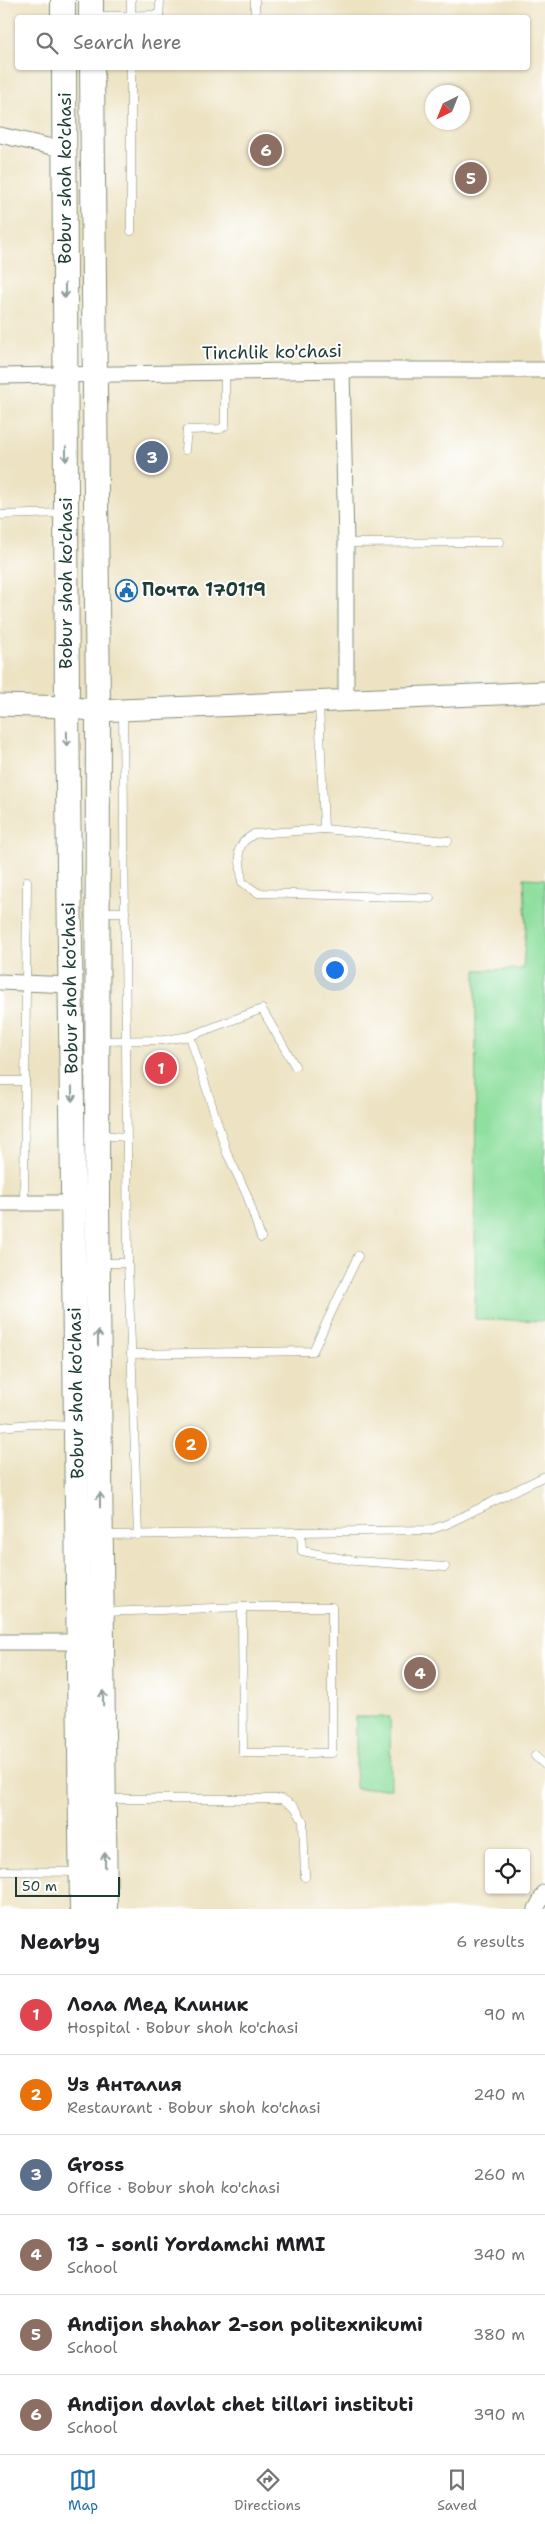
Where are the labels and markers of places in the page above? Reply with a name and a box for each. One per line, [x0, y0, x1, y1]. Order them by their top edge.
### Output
pin: 6 [250, 131, 282, 169]
pin: 5 [455, 159, 487, 197]
pin: 3 [136, 438, 168, 476]
public building icon: Почта 170119 [114, 578, 138, 602]
place label: Почта 170119 [142, 578, 266, 602]
pin: 1 [145, 1049, 177, 1087]
pin: 2 [175, 1425, 207, 1463]
pin: 4 [404, 1654, 436, 1692]

